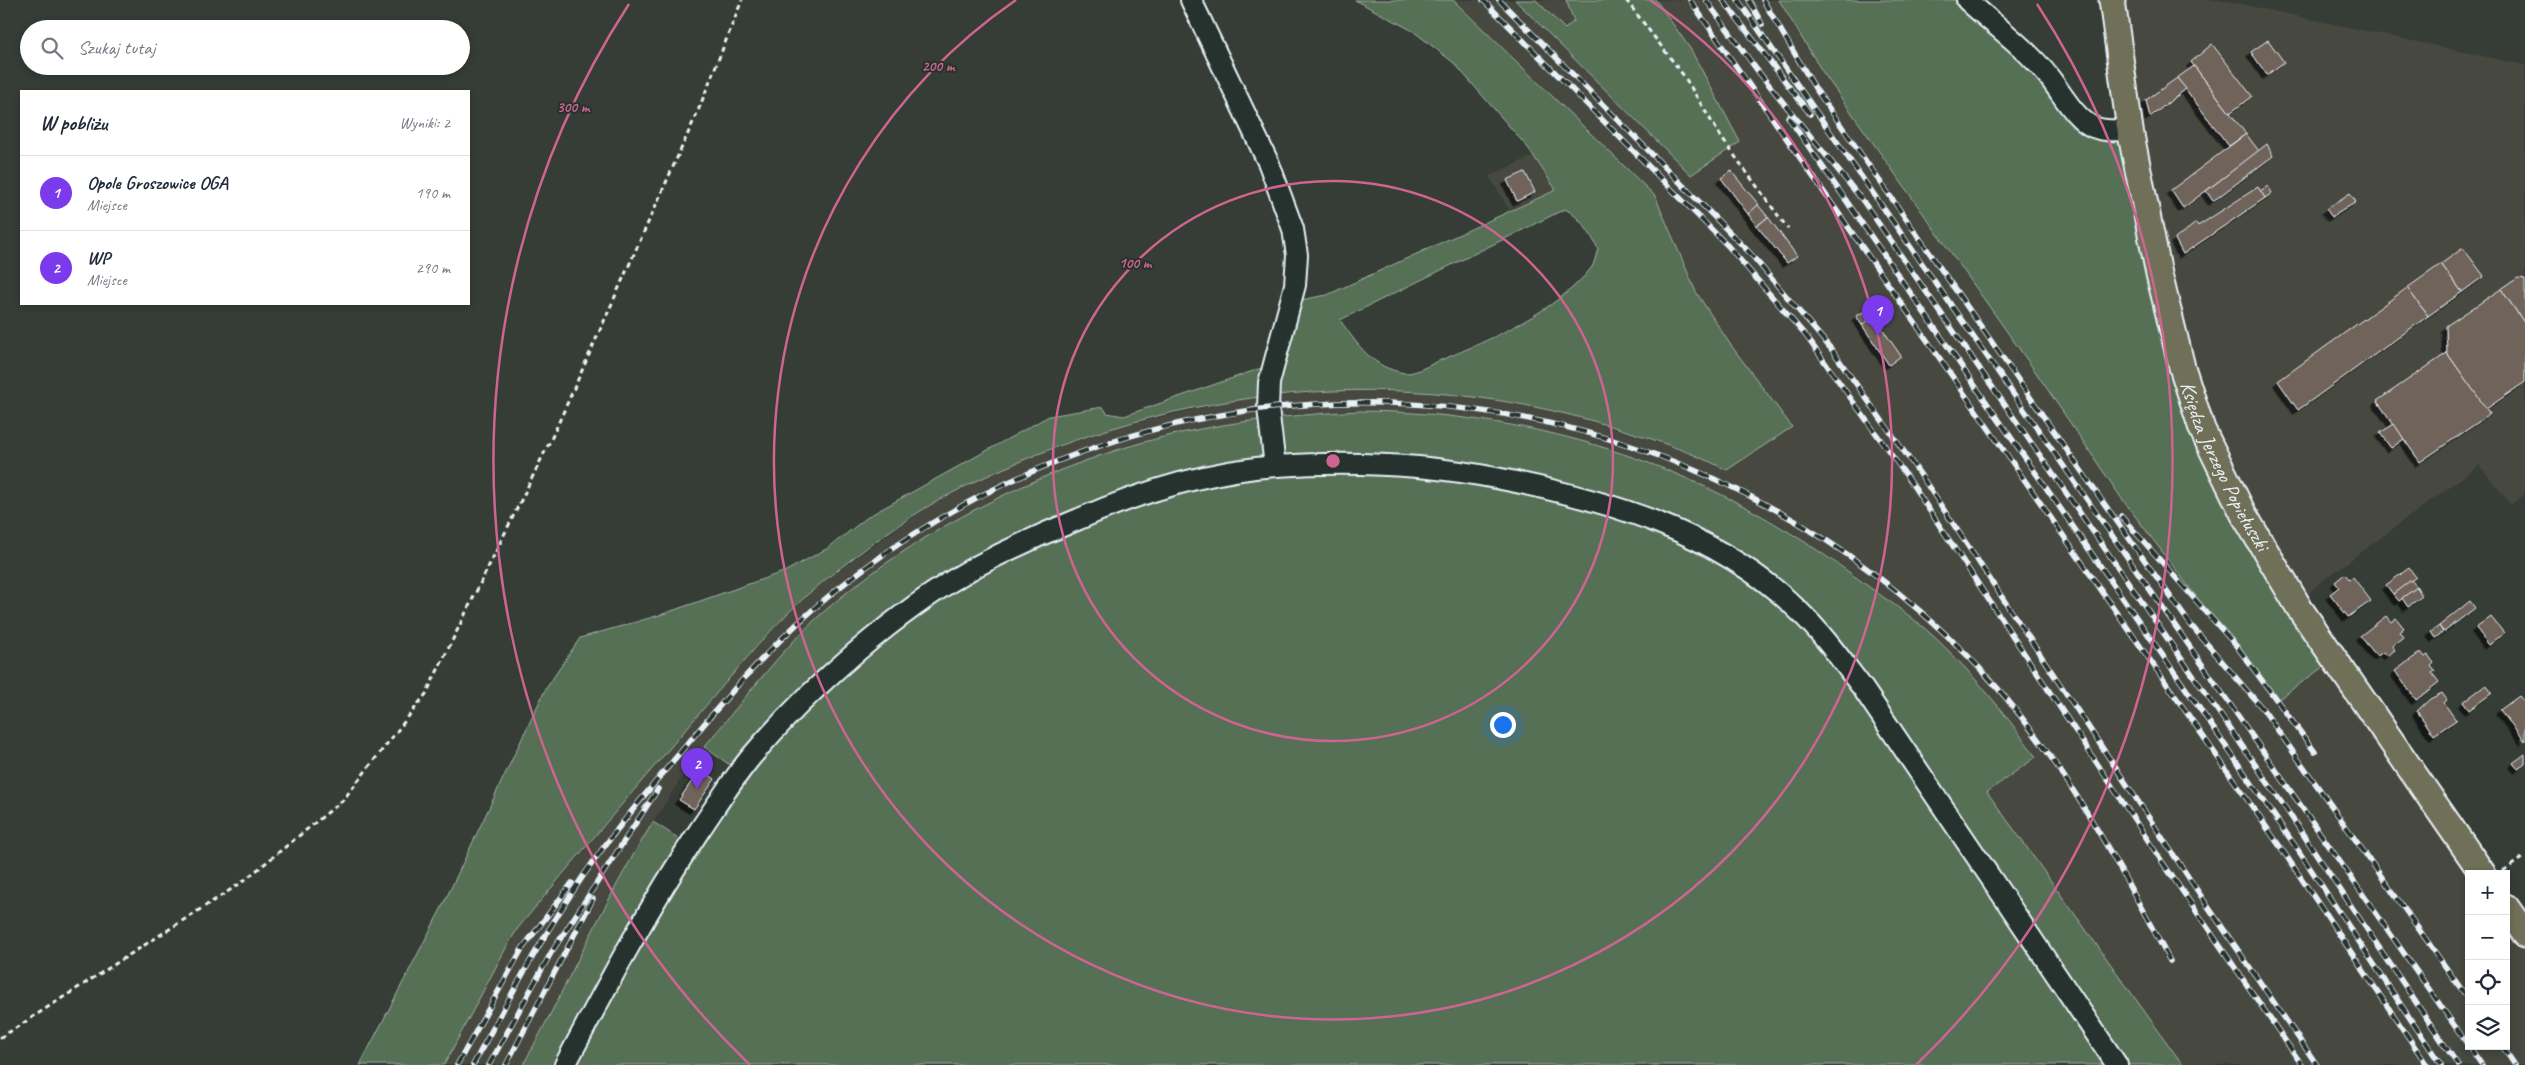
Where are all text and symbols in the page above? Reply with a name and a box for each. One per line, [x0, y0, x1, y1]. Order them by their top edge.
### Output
search box [20, 20, 470, 75]
icon: search [38, 34, 66, 62]
text: Szukaj tutaj [78, 36, 155, 60]
text: 200 m [922, 57, 956, 76]
text: 300 m [557, 98, 591, 117]
text: W pobliżu [40, 110, 107, 136]
text: Wyniki: 2 [399, 113, 450, 133]
text: Opole Groszowice OGA [87, 171, 228, 195]
text: 1 [52, 183, 60, 203]
text: 190 m [416, 183, 450, 203]
text: Miejsce [87, 195, 127, 215]
text: WP [87, 246, 110, 270]
text: 100 m [1119, 254, 1153, 273]
text: 2 [52, 258, 60, 278]
text: 290 m [416, 258, 450, 278]
text: Miejsce [87, 270, 127, 290]
pin: 1 [1862, 295, 1894, 336]
street label: Księdza Jerzego Popiełuszki [2175, 378, 2277, 558]
centre of rings [1324, 452, 1342, 470]
your location [1490, 712, 1516, 738]
pin: 2 [681, 748, 713, 789]
map controls [2465, 870, 2510, 1050]
button: + [2465, 870, 2510, 915]
button: − [2465, 915, 2510, 960]
button: locate [2465, 960, 2510, 1005]
button: layers [2465, 1005, 2510, 1050]

